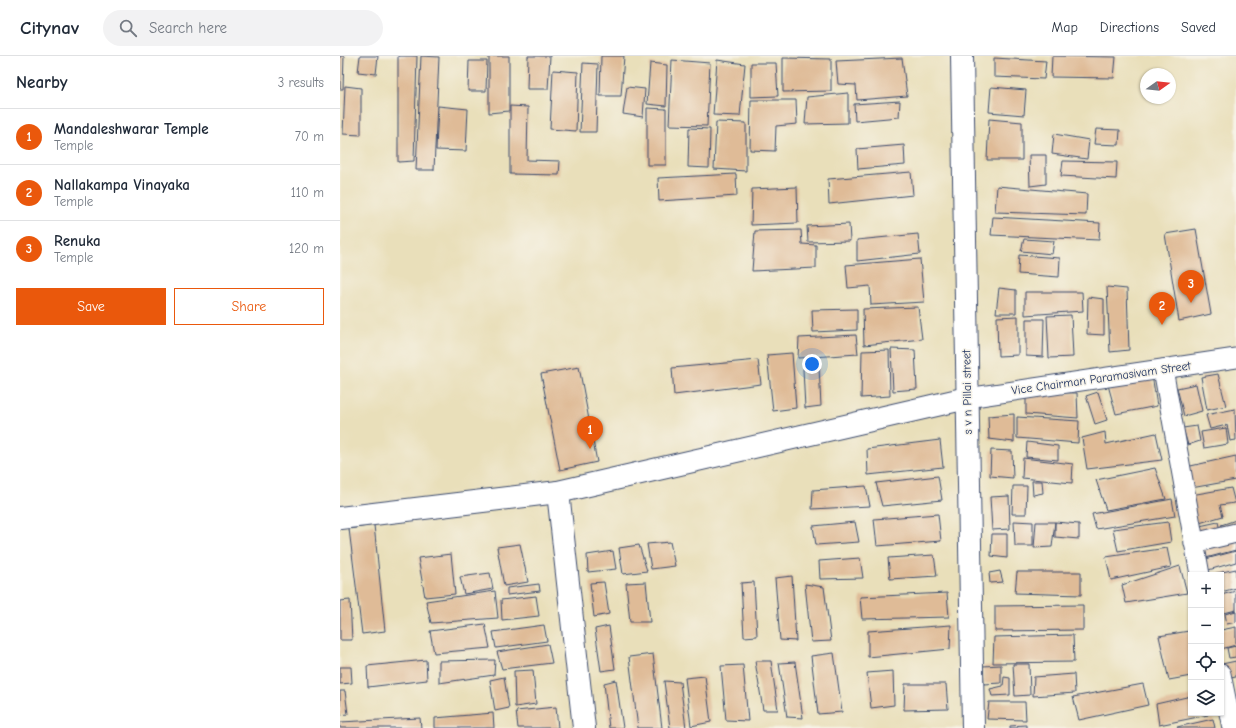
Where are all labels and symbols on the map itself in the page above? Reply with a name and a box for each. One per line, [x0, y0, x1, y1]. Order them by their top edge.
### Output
north arrow [1140, 68, 1176, 104]
pin: 3 [1178, 270, 1204, 303]
pin: 2 [1149, 292, 1175, 325]
street label: s v n Pillai street [959, 349, 975, 434]
your location [802, 354, 822, 374]
street label: Vice Chairman Paramasivam Street [1010, 358, 1192, 398]
pin: 1 [577, 416, 603, 449]

